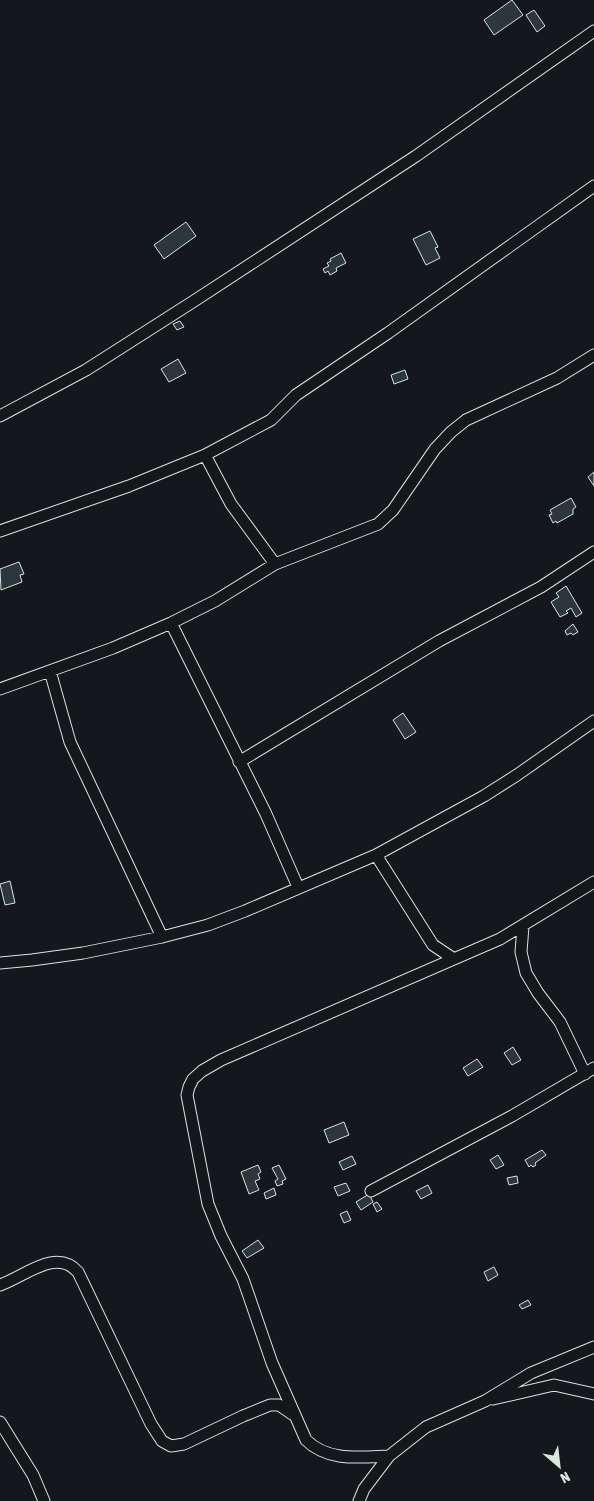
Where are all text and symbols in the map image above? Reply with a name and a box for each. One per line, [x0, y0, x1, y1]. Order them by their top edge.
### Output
north arrow [534, 1441, 584, 1491]
text: N [558, 1468, 573, 1486]

